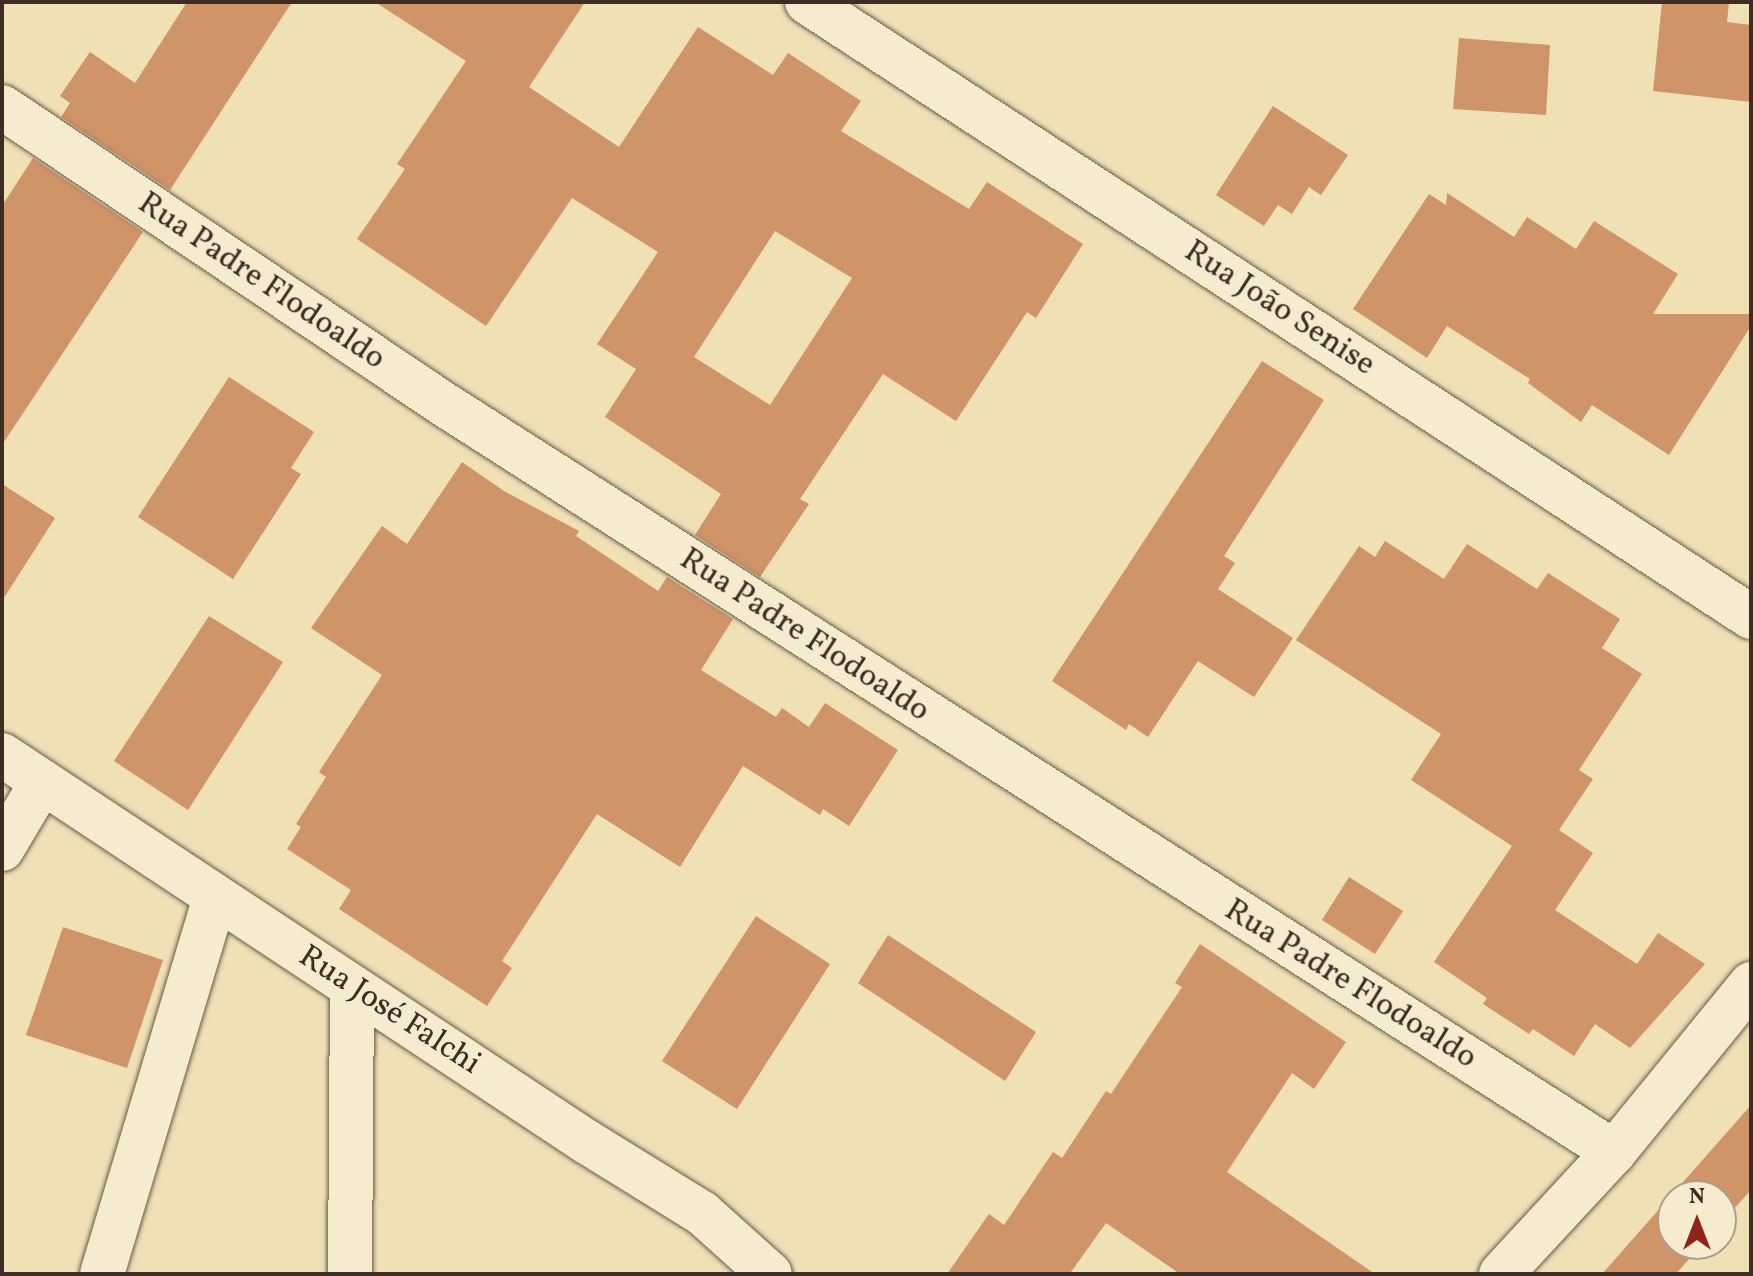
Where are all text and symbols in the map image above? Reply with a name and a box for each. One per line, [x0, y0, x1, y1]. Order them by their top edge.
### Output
street label: Rua Padre Flodoaldo [130, 185, 392, 379]
street label: Rua João Senise [1176, 233, 1382, 385]
street label: Rua Padre Flodoaldo [672, 541, 936, 731]
street label: Rua Padre Flodoaldo [1217, 892, 1483, 1078]
street label: Rua José Falchi [291, 938, 487, 1084]
north arrow [1657, 1180, 1737, 1260]
text: N [1689, 1182, 1705, 1213]

